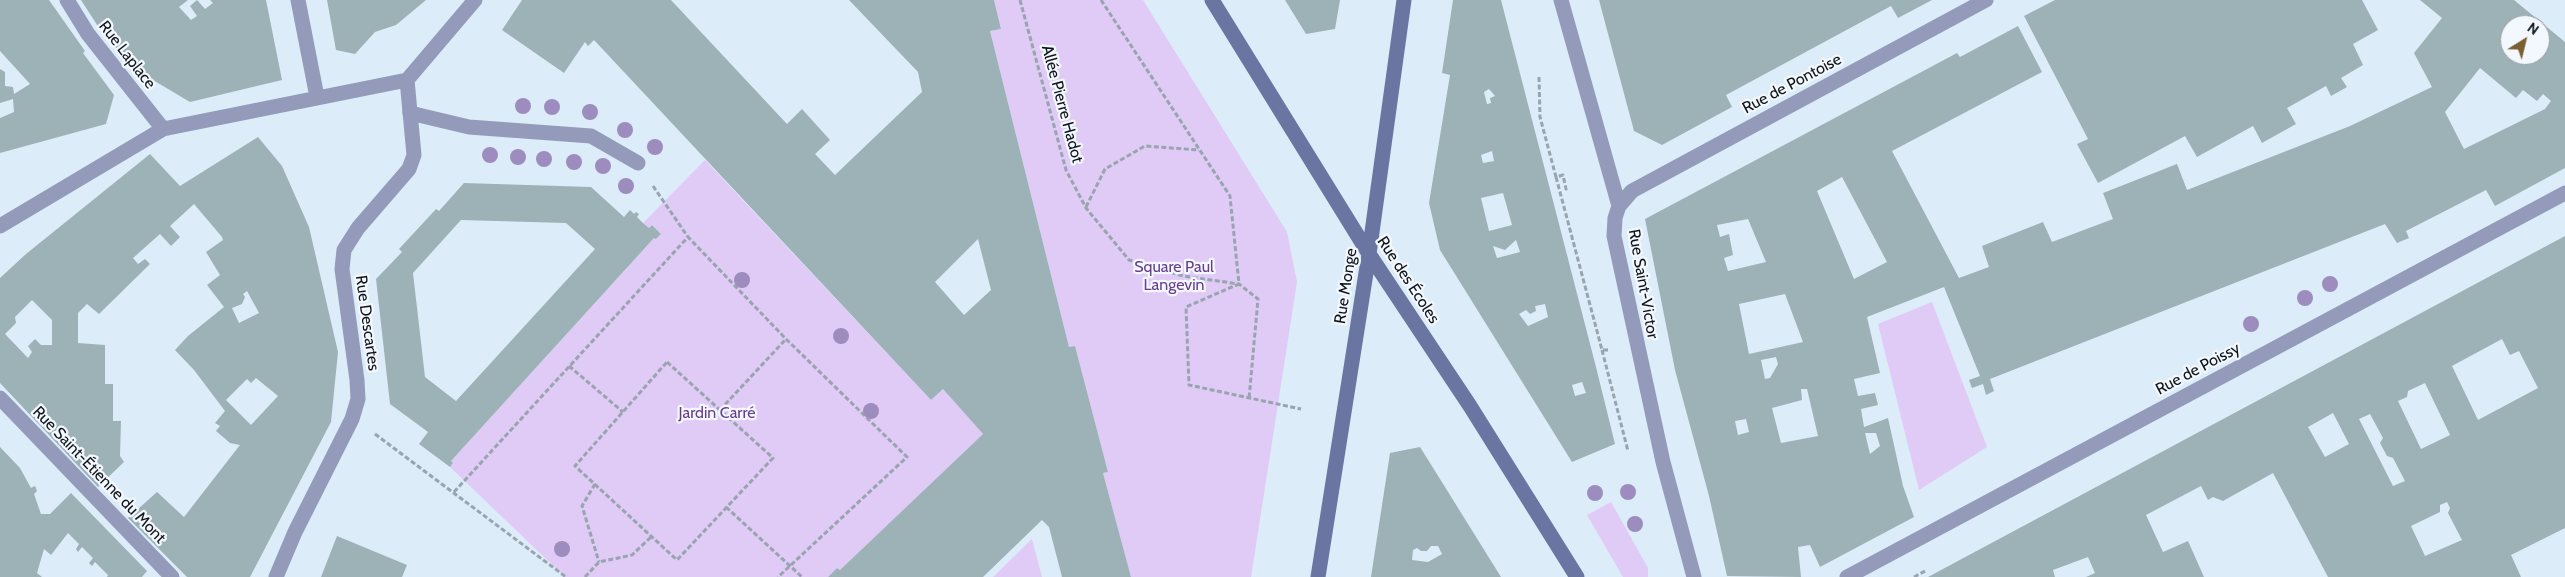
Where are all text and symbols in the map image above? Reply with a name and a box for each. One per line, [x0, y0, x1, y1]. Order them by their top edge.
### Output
north arrow [2500, 15, 2550, 65]
street label: Rue Laplace [94, 17, 160, 93]
text: N [2524, 18, 2543, 39]
street label: Allée Pierre Hadot [1037, 43, 1087, 165]
street label: Rue de Pontoise [1739, 50, 1845, 118]
street label: Rue Saint-Victor [1624, 228, 1662, 340]
street label: Rue des Écoles [1373, 233, 1443, 327]
street label: Rue Monge [1331, 247, 1361, 325]
park label: Square Paul Langevin [1134, 257, 1214, 295]
street label: Rue Descartes [351, 274, 383, 372]
street label: Rue de Poissy [2153, 339, 2243, 399]
street label: Rue Saint-Étienne du Mont [29, 403, 169, 547]
park label: Jardin Carré [679, 403, 755, 423]

